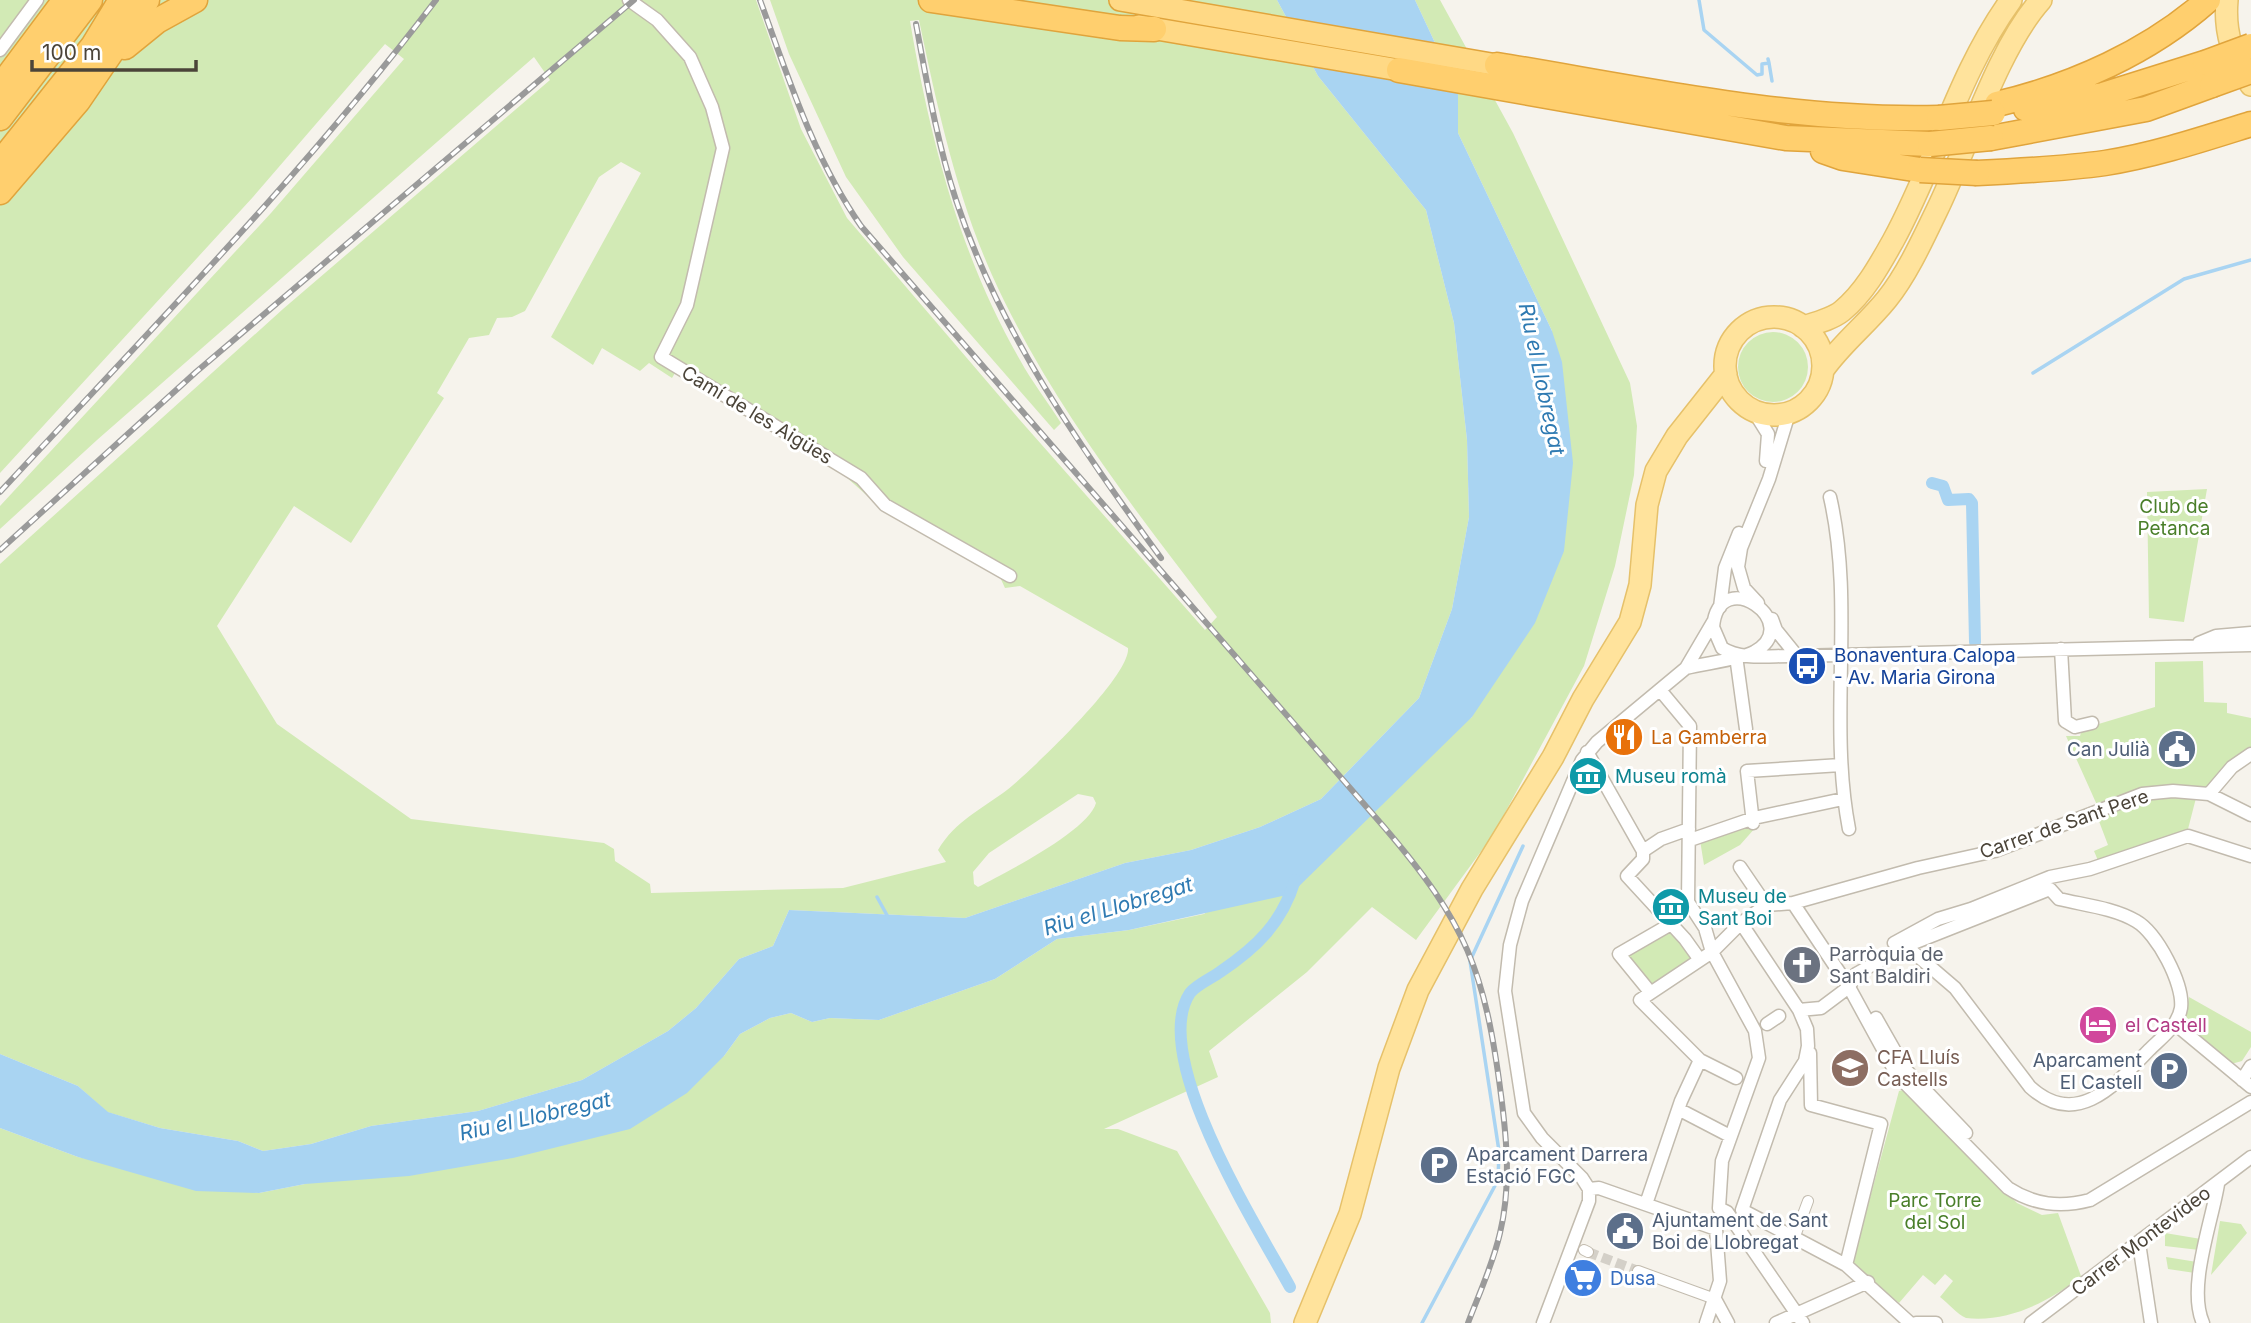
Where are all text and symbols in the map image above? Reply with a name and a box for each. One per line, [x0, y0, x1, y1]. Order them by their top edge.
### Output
scale bar [32, 28, 196, 72]
text: 100 m [42, 40, 101, 65]
water label: Riu el Llobregat [1514, 301, 1571, 458]
street label: Camí de les Aigües [677, 361, 837, 469]
park label: Club de Petanca [2137, 495, 2211, 540]
place label: Bonaventura Calopa - Av. Maria Girona [1834, 644, 2016, 689]
bus stop icon: Bonaventura Calopa - Av. Maria Girona [1786, 645, 1828, 687]
restaurant icon: La Gamberra [1603, 716, 1645, 758]
place label: La Gamberra [1651, 726, 1767, 749]
public building icon: Can Julià [2156, 728, 2198, 770]
place label: Can Julià [2067, 738, 2150, 761]
museum icon: Museu romà [1567, 755, 1609, 797]
place label: Museu romà [1615, 765, 1727, 788]
street label: Carrer de Sant Pere [1977, 784, 2151, 864]
water label: Riu el Llobregat [1040, 871, 1197, 941]
place label: Museu de Sant Boi [1698, 885, 1787, 930]
museum icon: Museu de Sant Boi [1650, 886, 1692, 928]
place label: Parròquia de Sant Baldiri [1829, 943, 1944, 988]
church icon: Parròquia de Sant Baldiri [1781, 944, 1823, 986]
hotel icon: el Castell [2077, 1004, 2119, 1046]
place label: el Castell [2125, 1014, 2207, 1037]
place label: CFA Lluís Castells [1877, 1046, 1960, 1091]
school or university icon: CFA Lluís Castells [1829, 1047, 1871, 1089]
place label: Aparcament El Castell [2033, 1049, 2142, 1094]
parking icon: Aparcament El Castell [2148, 1050, 2190, 1092]
water label: Riu el Llobregat [457, 1086, 614, 1146]
place label: Aparcament Darrera Estació FGC [1466, 1143, 1648, 1188]
parking icon: Aparcament Darrera Estació FGC [1418, 1144, 1460, 1186]
street label: Carrer Montevideo [2067, 1181, 2215, 1301]
park label: Parc Torre del Sol [1888, 1189, 1982, 1234]
place label: Ajuntament de Sant Boi de Llobregat [1652, 1209, 1828, 1254]
public building icon: Ajuntament de Sant Boi de Llobregat [1604, 1210, 1646, 1252]
supermarket icon: Dusa [1562, 1257, 1604, 1299]
place label: Dusa [1610, 1267, 1656, 1290]

